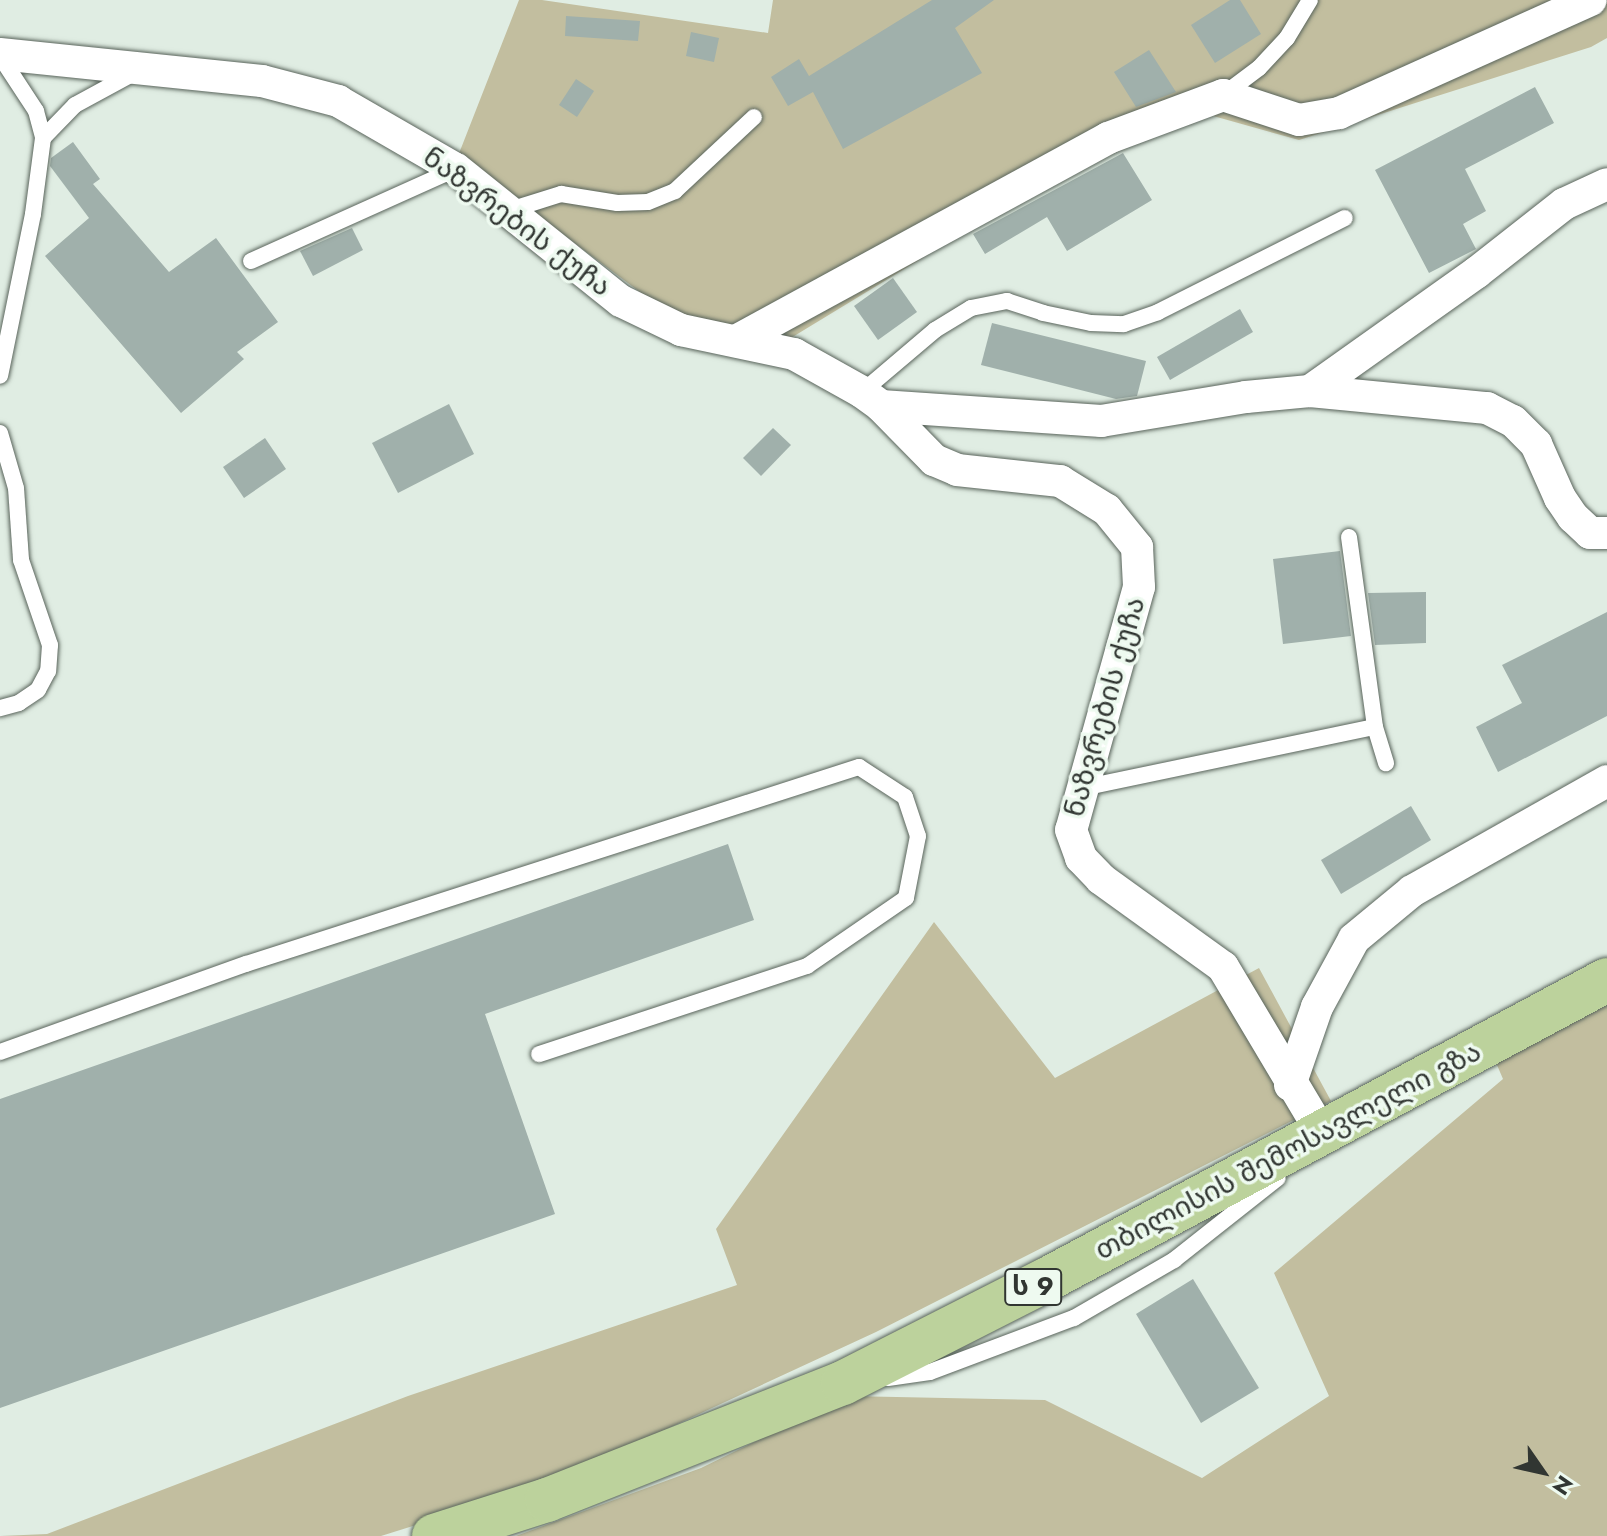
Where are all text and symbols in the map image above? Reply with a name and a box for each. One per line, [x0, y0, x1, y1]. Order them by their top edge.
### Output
street label: ნაზვრების ქუჩა [416, 140, 618, 304]
street label: ნაზვრების ქუჩა [1058, 593, 1152, 821]
street label: თბილისის შემოსავლელი გზა [1089, 1035, 1487, 1267]
road number: ს 9 [1003, 1265, 1063, 1309]
north arrow [1503, 1432, 1583, 1512]
text: N [1545, 1469, 1581, 1502]

